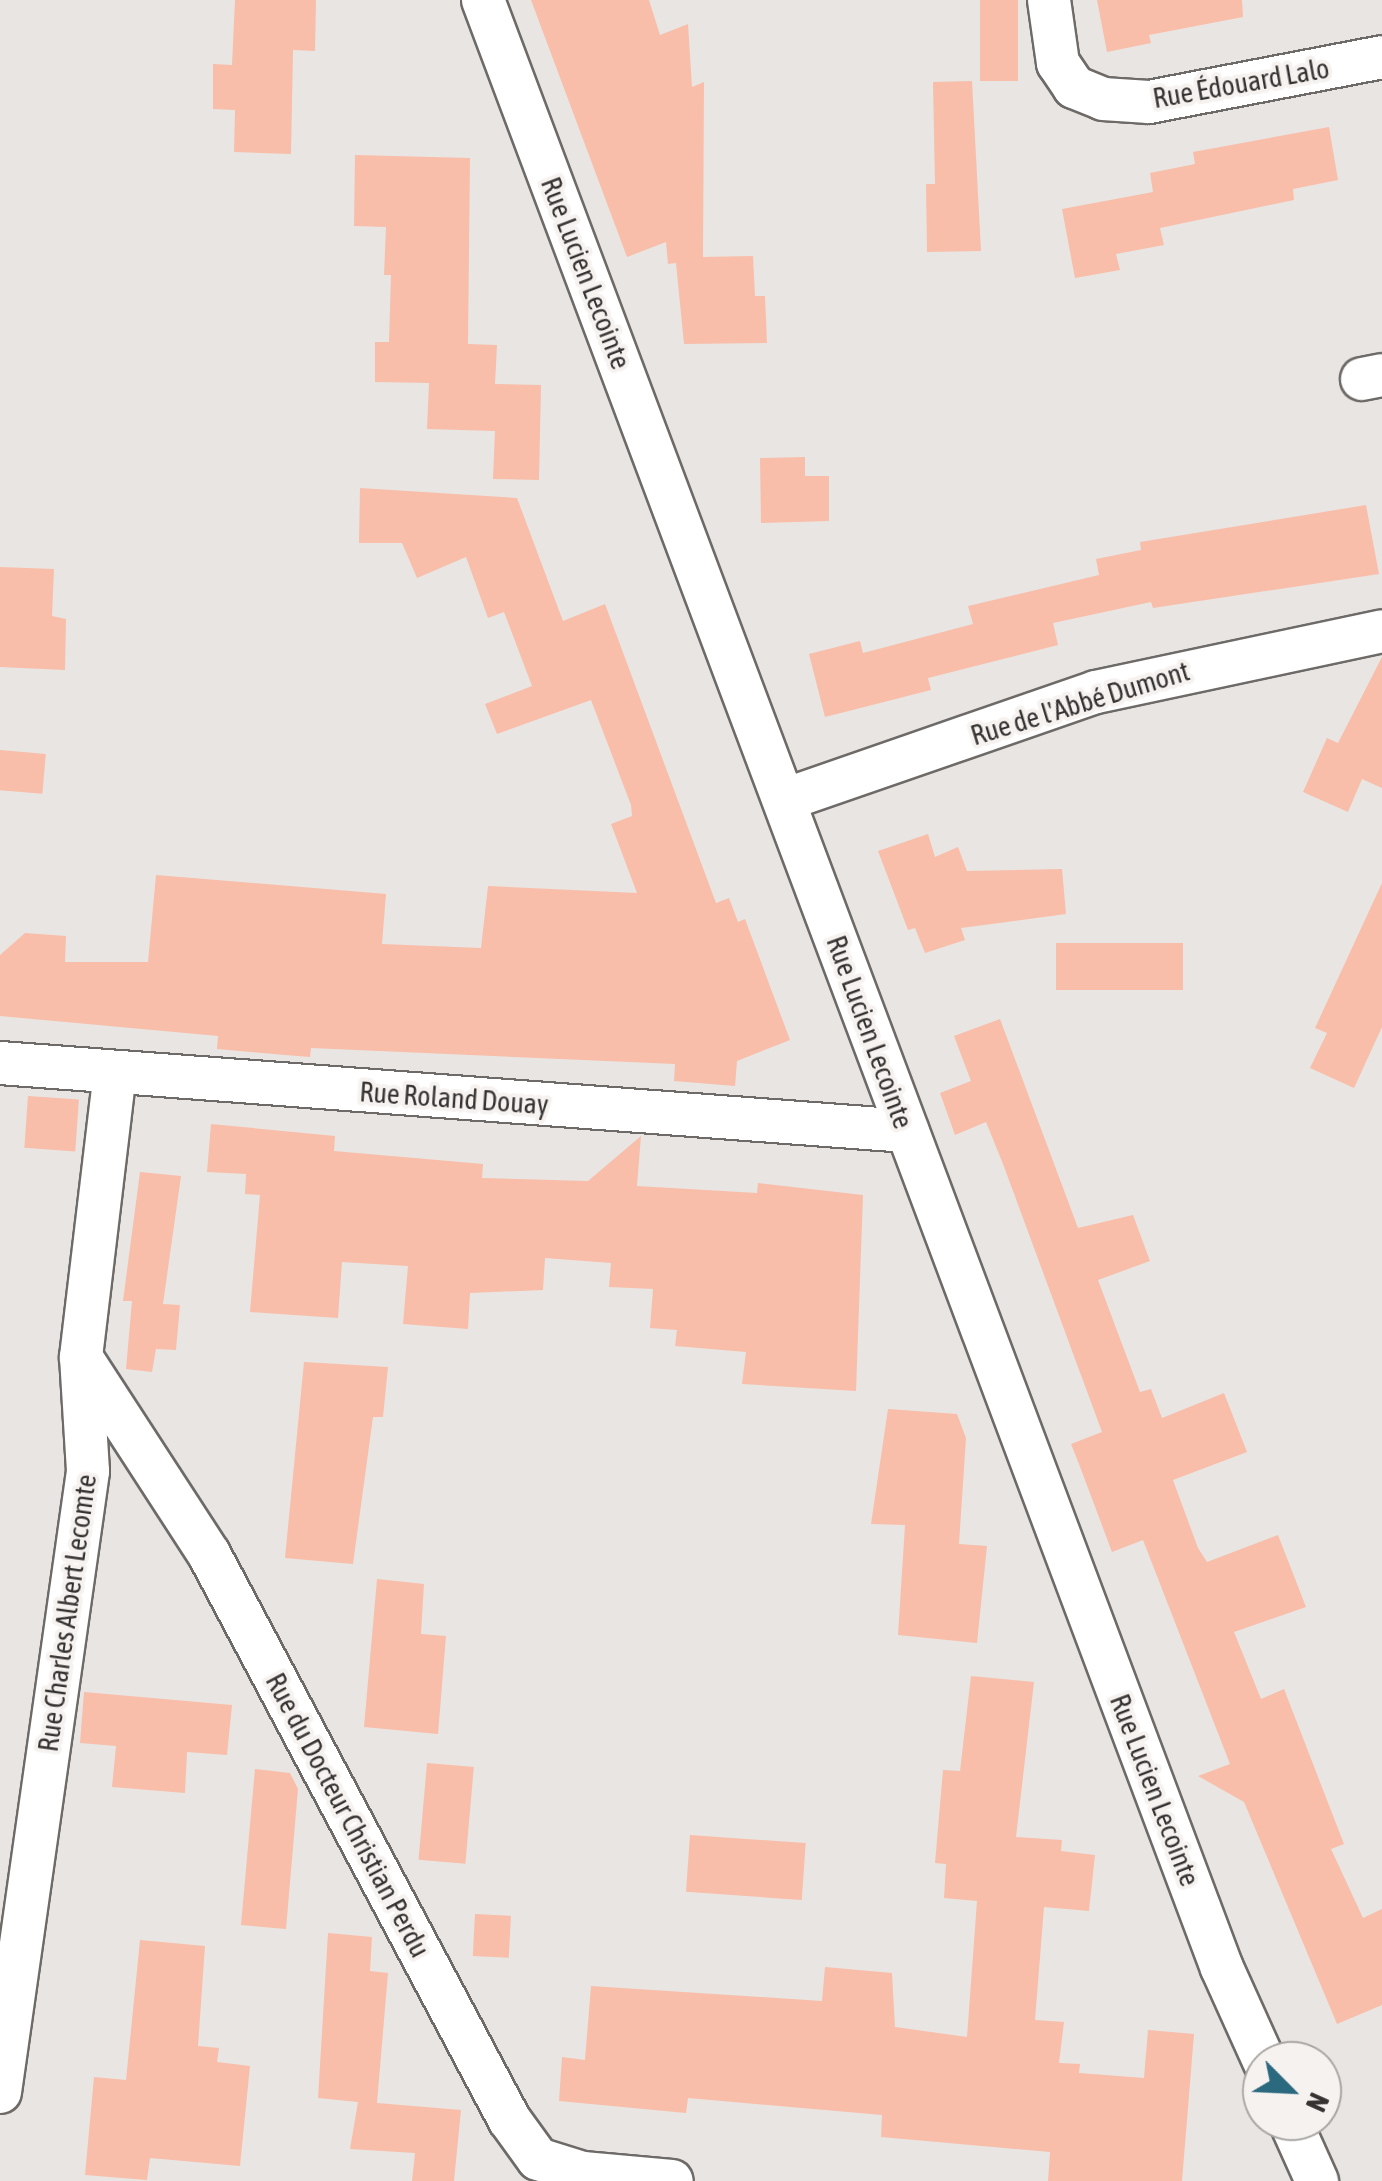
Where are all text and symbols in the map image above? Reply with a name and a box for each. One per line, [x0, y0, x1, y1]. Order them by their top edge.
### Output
street label: Rue Édouard Lalo [1150, 51, 1332, 115]
street label: Rue Lucien Lecointe [534, 172, 638, 374]
street label: Rue de l'Abbé Dumont [967, 654, 1193, 752]
street label: Rue Lucien Lecointe [820, 931, 920, 1133]
street label: Rue Roland Douay [358, 1075, 550, 1121]
street label: Rue Charles Albert Lecomte [31, 1472, 103, 1754]
street label: Rue du Docteur Christian Perdu [259, 1667, 437, 1963]
street label: Rue Lucien Lecointe [1103, 1689, 1207, 1891]
north arrow [1242, 2041, 1342, 2141]
text: N [1300, 2088, 1336, 2116]

